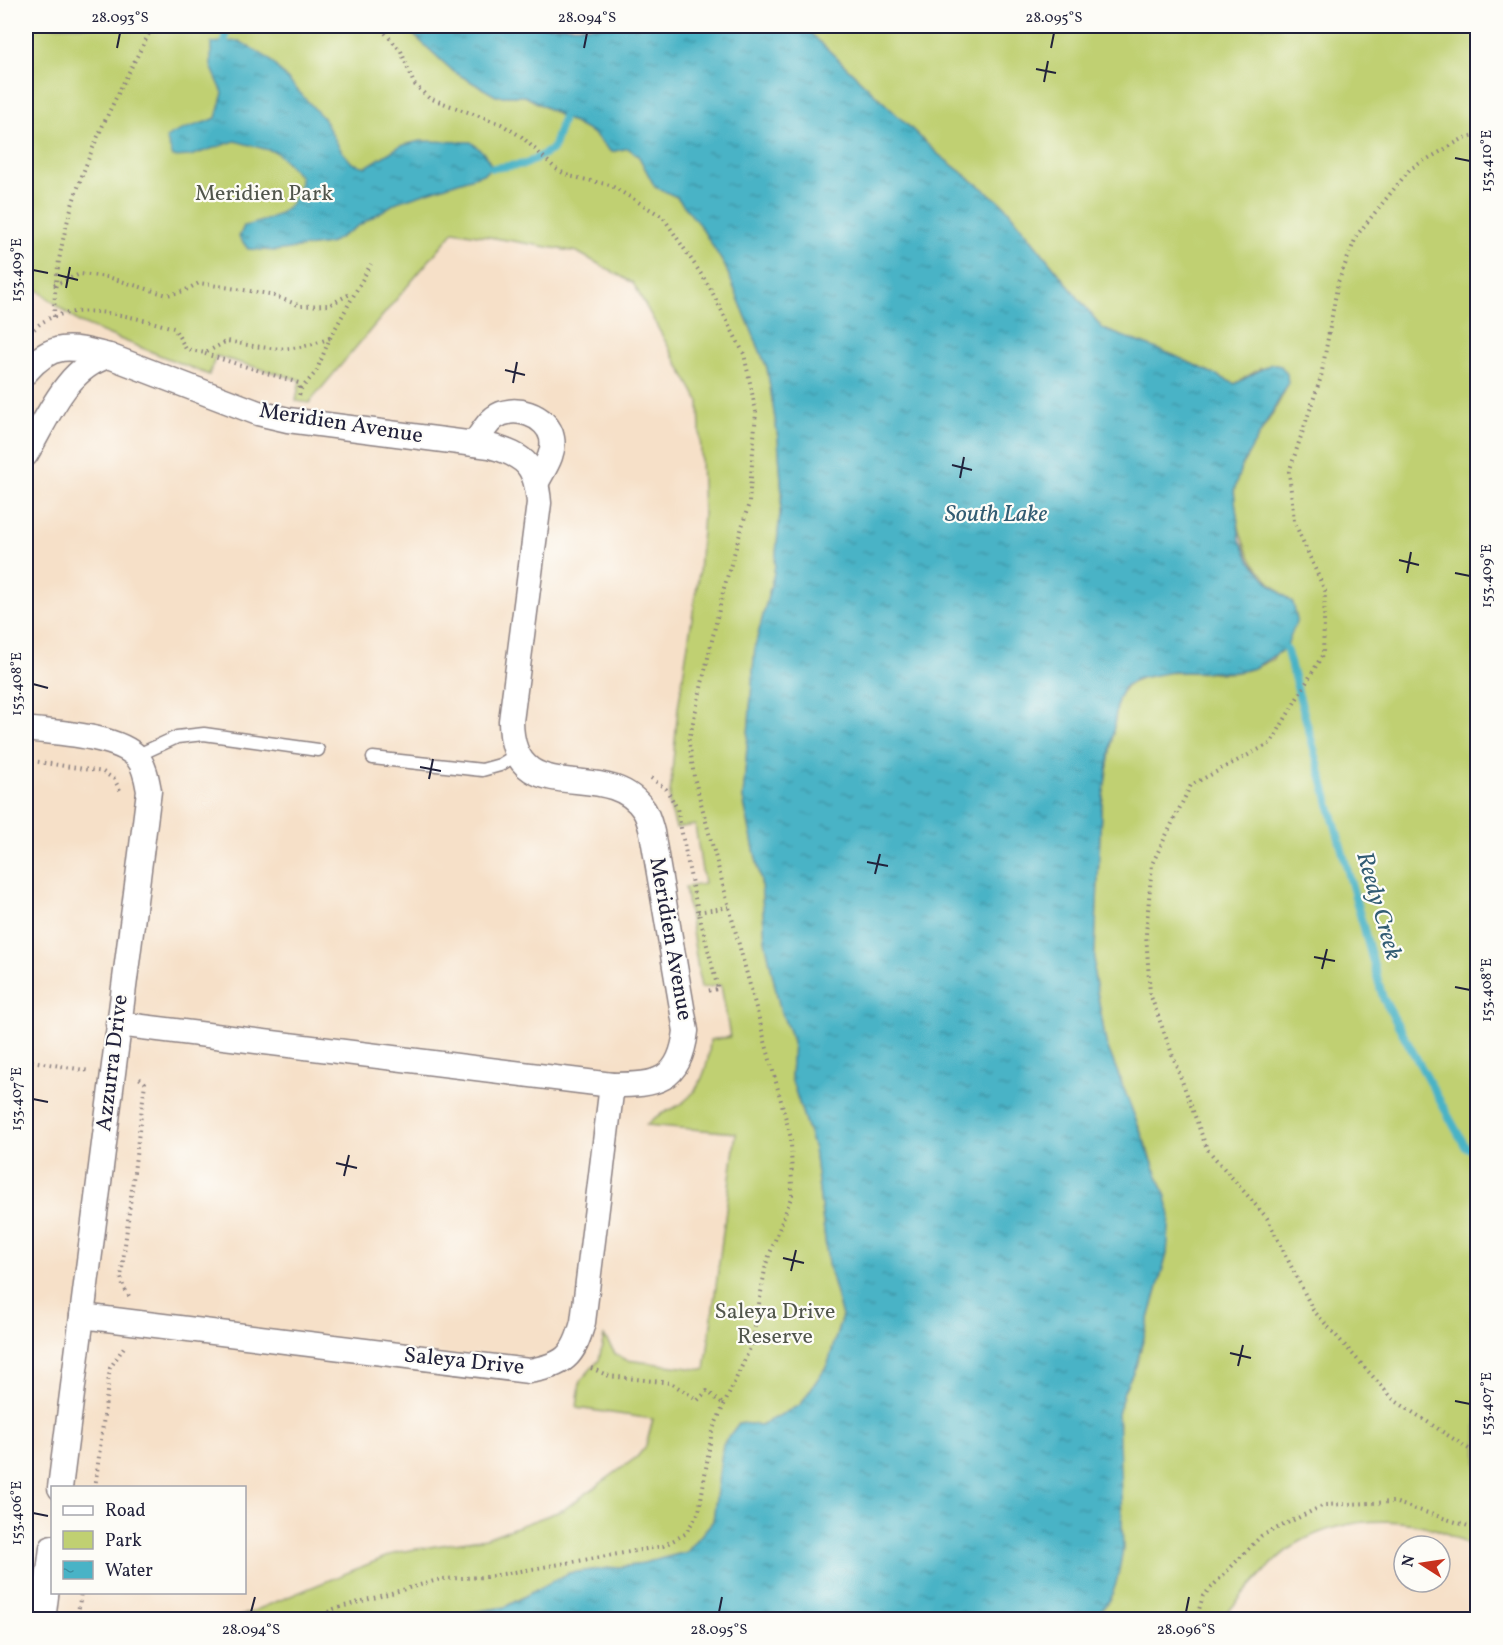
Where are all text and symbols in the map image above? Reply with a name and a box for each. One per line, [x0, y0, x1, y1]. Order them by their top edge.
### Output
text: 28.093°S [91, 8, 149, 29]
text: 28.094°S [558, 8, 616, 29]
text: 28.095°S [1025, 8, 1083, 29]
text: 153.410°E [1477, 130, 1498, 192]
park label: Meridien Park [195, 179, 333, 210]
text: 153.409°E [7, 238, 28, 302]
street label: Meridien Avenue [257, 396, 425, 452]
water label: South Lake [945, 498, 1047, 532]
text: 153.409°E [1477, 544, 1498, 608]
text: 153.408°E [7, 652, 28, 716]
water label: Reedy Creek [1346, 848, 1410, 964]
street label: Meridien Avenue [640, 855, 700, 1023]
text: 153.408°E [1477, 958, 1498, 1022]
street label: Azzurra Drive [89, 993, 137, 1133]
text: 153.407°E [7, 1067, 28, 1131]
park label: Saleya Drive Reserve [715, 1297, 835, 1353]
street label: Saleya Drive [402, 1340, 526, 1384]
text: 153.407°E [1477, 1372, 1498, 1436]
text: 153.406°E [7, 1481, 28, 1545]
legend [51, 1486, 246, 1594]
text: Road [105, 1499, 146, 1524]
text: Park [105, 1529, 142, 1554]
north arrow [1392, 1534, 1452, 1594]
text: N [1397, 1553, 1421, 1569]
text: Water [105, 1559, 153, 1584]
text: 28.094°S [222, 1620, 280, 1641]
text: 28.095°S [690, 1620, 748, 1641]
text: 28.096°S [1157, 1620, 1215, 1641]

